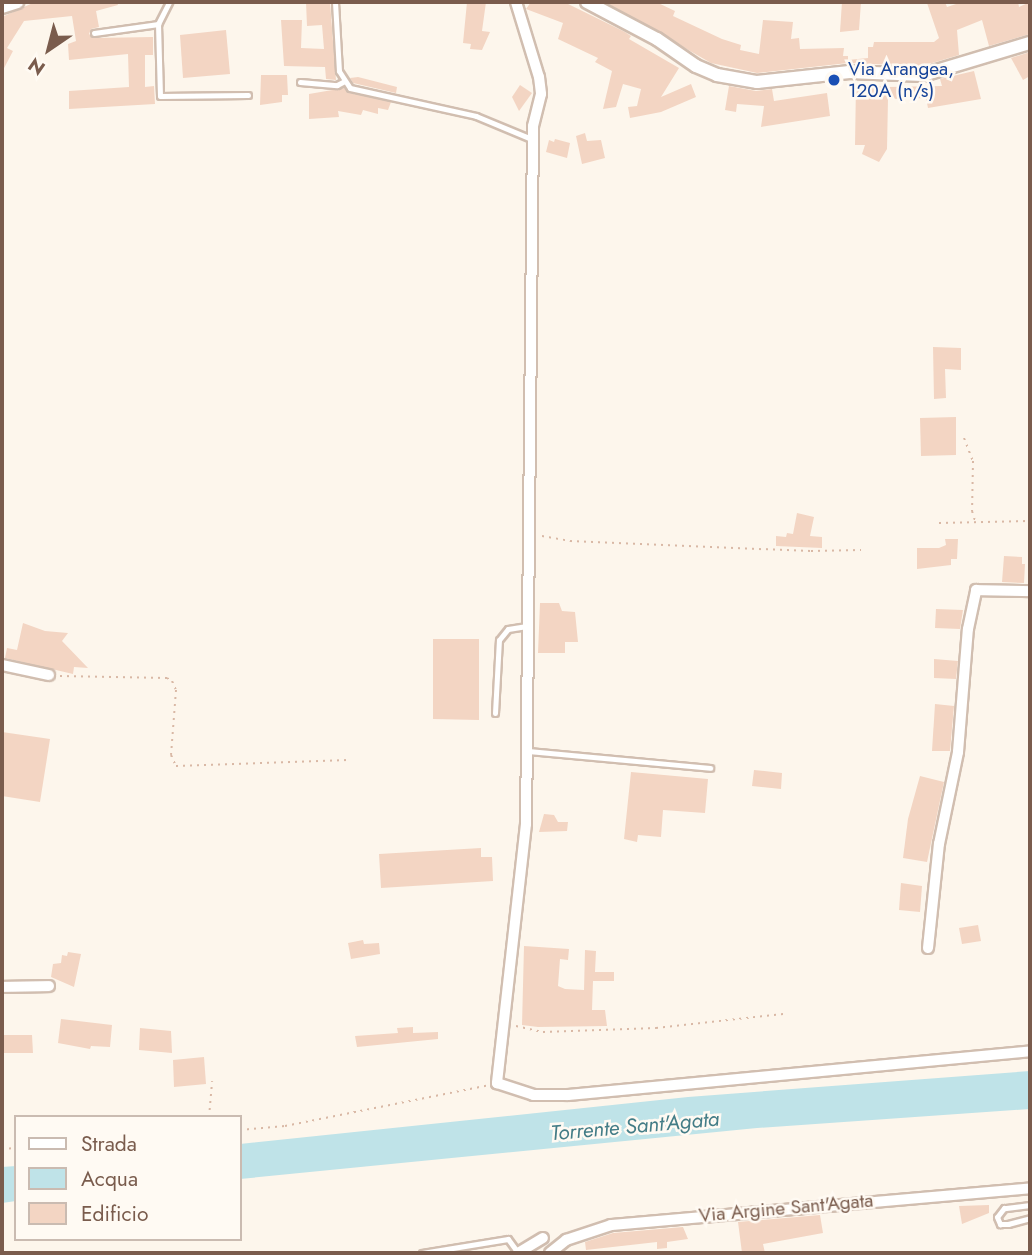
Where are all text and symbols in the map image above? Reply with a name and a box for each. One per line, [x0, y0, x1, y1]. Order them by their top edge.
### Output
north arrow [14, 14, 84, 84]
text: N [23, 51, 51, 82]
place label: Via Arangea, 120A (n/s) [848, 58, 954, 102]
marker: Via Arangea, 120A (n/s) [826, 72, 842, 88]
water label: Torrente Sant'Agata [550, 1106, 720, 1146]
legend [14, 1115, 242, 1241]
text: Strada [81, 1129, 137, 1159]
text: Acqua [81, 1164, 138, 1194]
street label: Via Argine Sant'Agata [698, 1189, 874, 1227]
text: Edificio [81, 1199, 148, 1229]

